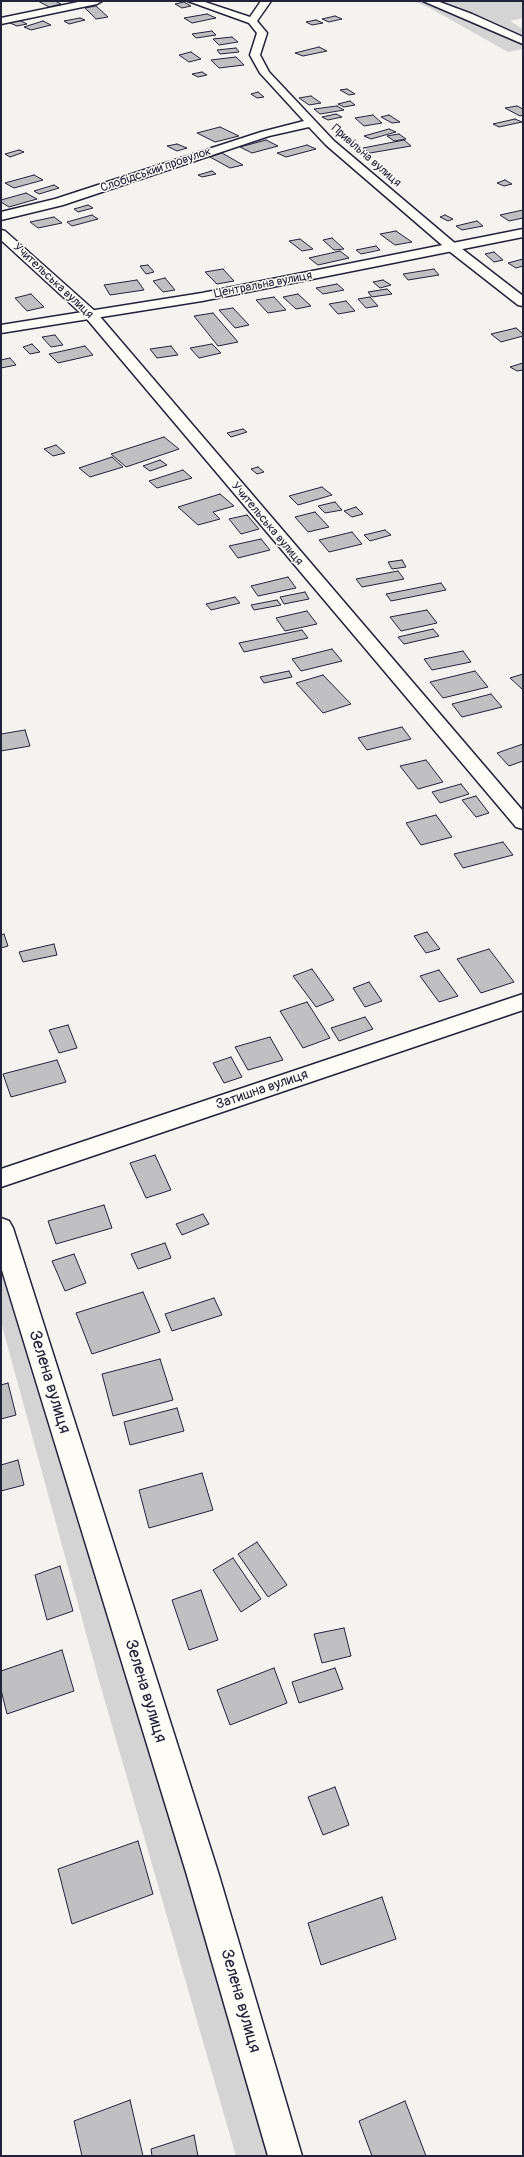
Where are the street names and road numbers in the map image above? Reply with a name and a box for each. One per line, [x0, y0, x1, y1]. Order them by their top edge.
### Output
street label: Привільна вулиця [328, 122, 404, 190]
street label: Слобідський провулок [99, 144, 213, 196]
street label: Учительська вулиця [10, 240, 96, 322]
street label: Центральна вулиця [213, 268, 313, 302]
street label: Учительська вулиця [228, 479, 306, 569]
street label: Затишна вулиця [214, 1066, 310, 1114]
street label: Зелена вулиця [24, 1328, 74, 1436]
street label: Зелена вулиця [120, 1637, 170, 1745]
street label: Зелена вулиця [215, 1947, 265, 2055]

